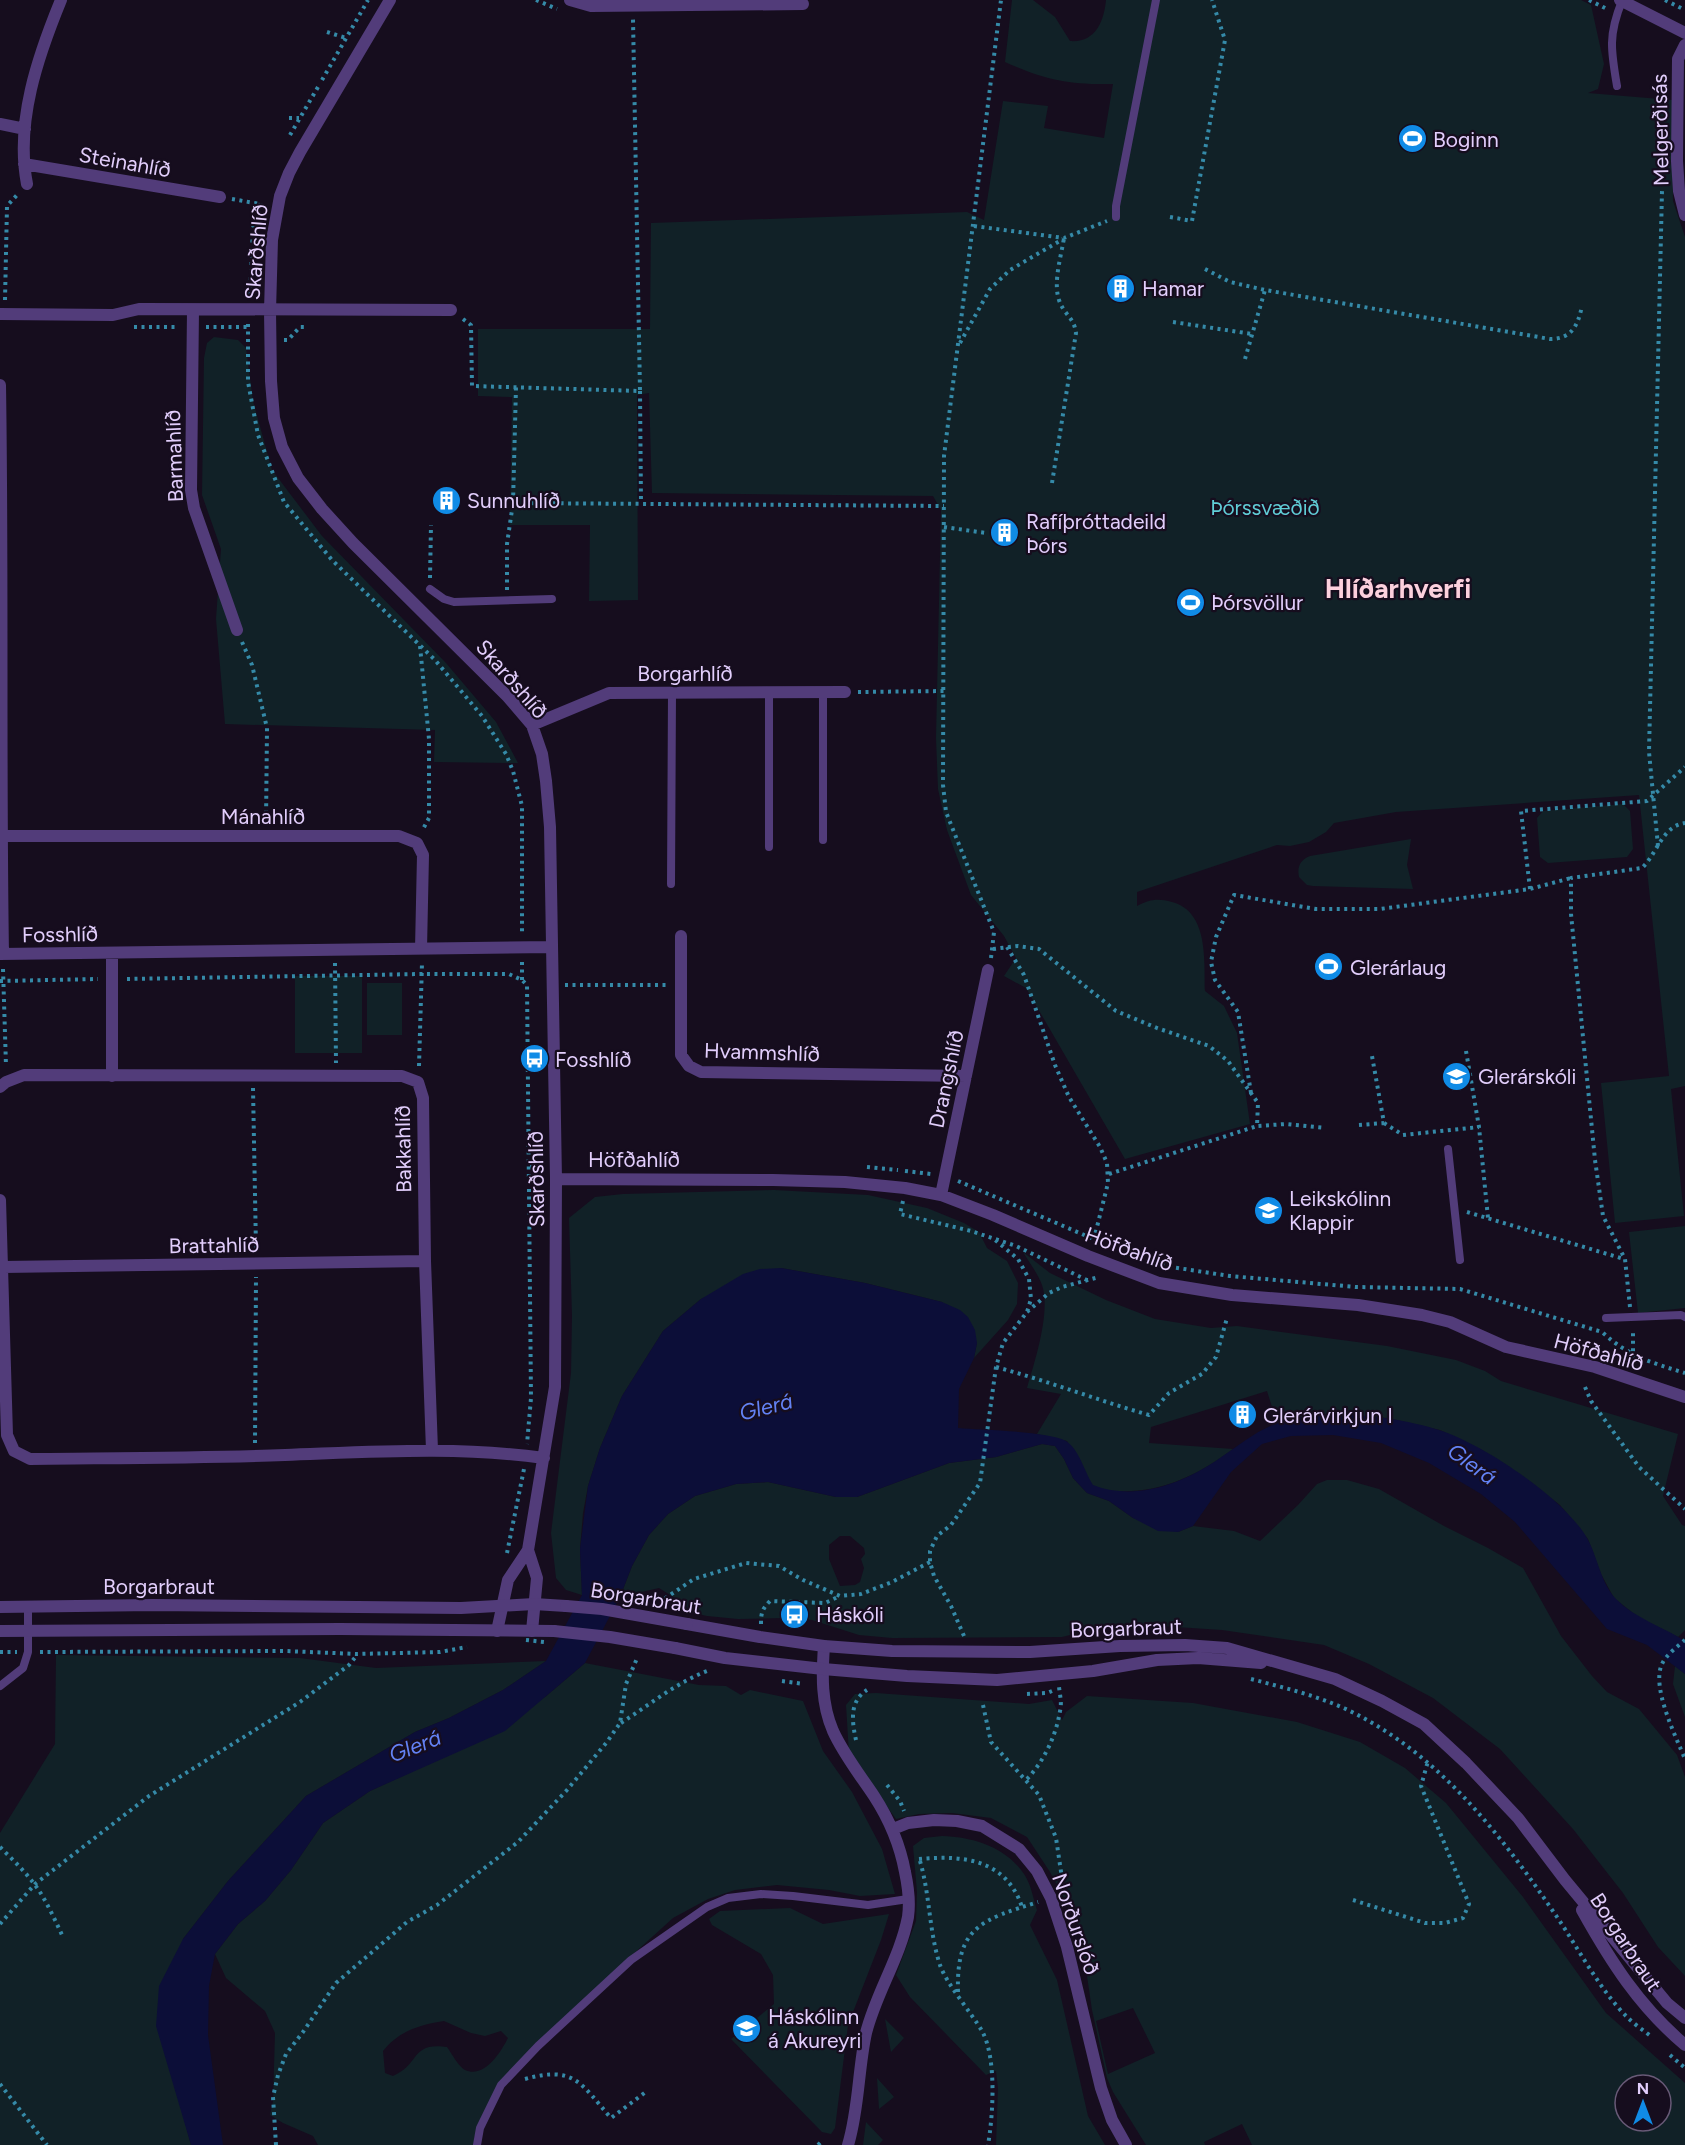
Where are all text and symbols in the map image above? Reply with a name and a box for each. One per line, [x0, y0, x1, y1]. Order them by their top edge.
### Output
street label: Melgerðisás [1647, 74, 1673, 186]
sports icon: Boginn [1396, 123, 1428, 155]
place label: Boginn [1433, 127, 1499, 152]
street label: Steinahlíð [77, 142, 173, 182]
street label: Skarðshlíð [239, 203, 273, 301]
building icon: Hamar [1105, 272, 1137, 304]
place label: Hamar [1142, 276, 1204, 301]
street label: Barmahlíð [160, 409, 188, 503]
building icon: Sunnuhlíð [430, 484, 462, 516]
place label: Sunnuhlíð [467, 488, 560, 513]
park label: Þórssvæðið [1210, 495, 1320, 520]
place label: Rafíþróttadeild Þórs [1026, 509, 1166, 558]
building icon: Rafíþróttadeild Þórs [989, 517, 1021, 549]
district label: Hlíðarhverfi [1325, 572, 1471, 605]
sports icon: Þórsvöllur [1174, 586, 1206, 618]
place label: Þórsvöllur [1211, 590, 1303, 615]
street label: Skarðshlíð [471, 635, 553, 723]
street label: Borgarhlíð [637, 661, 733, 686]
street label: Mánahlíð [221, 804, 305, 829]
street label: Fosshlíð [22, 921, 98, 947]
sports icon: Glerárlaug [1313, 951, 1345, 983]
place label: Glerárlaug [1350, 955, 1446, 980]
street label: Drangshlíð [923, 1028, 969, 1130]
street label: Hvammshlíð [704, 1037, 820, 1067]
bus stop icon: Fosshlíð [518, 1043, 550, 1075]
place label: Fosshlíð [555, 1047, 632, 1072]
school or university icon: Glerárskóli [1441, 1060, 1473, 1092]
place label: Glerárskóli [1478, 1064, 1576, 1089]
street label: Bakkahlíð [390, 1105, 416, 1193]
street label: Skarðshlíð [523, 1131, 549, 1227]
street label: Höfðahlíð [588, 1147, 680, 1172]
place label: Leikskólinn Klappir [1289, 1186, 1391, 1235]
school or university icon: Leikskólinn Klappir [1252, 1194, 1284, 1226]
street label: Höfðahlíð [1081, 1222, 1177, 1276]
street label: Brattahlíð [168, 1232, 260, 1258]
street label: Höfðahlíð [1551, 1328, 1647, 1376]
water label: Glerá [737, 1387, 796, 1427]
building icon: Glerárvirkjun I [1226, 1399, 1258, 1431]
place label: Glerárvirkjun I [1263, 1403, 1393, 1428]
water label: Glerá [1442, 1437, 1502, 1491]
street label: Borgarbraut [103, 1574, 215, 1599]
street label: Borgarbraut [589, 1577, 703, 1619]
bus stop icon: Háskóli [779, 1598, 811, 1630]
place label: Háskóli [816, 1602, 884, 1627]
street label: Borgarbraut [1070, 1614, 1182, 1642]
water label: Glerá [385, 1724, 445, 1768]
street label: Norðurslóð [1047, 1870, 1105, 1978]
street label: Borgarbraut [1585, 1888, 1667, 1996]
place label: Háskólinn á Akureyri [768, 2004, 861, 2053]
school or university icon: Háskólinn á Akureyri [731, 2012, 763, 2044]
north arrow [1613, 2073, 1673, 2133]
text: N [1637, 2079, 1649, 2098]

